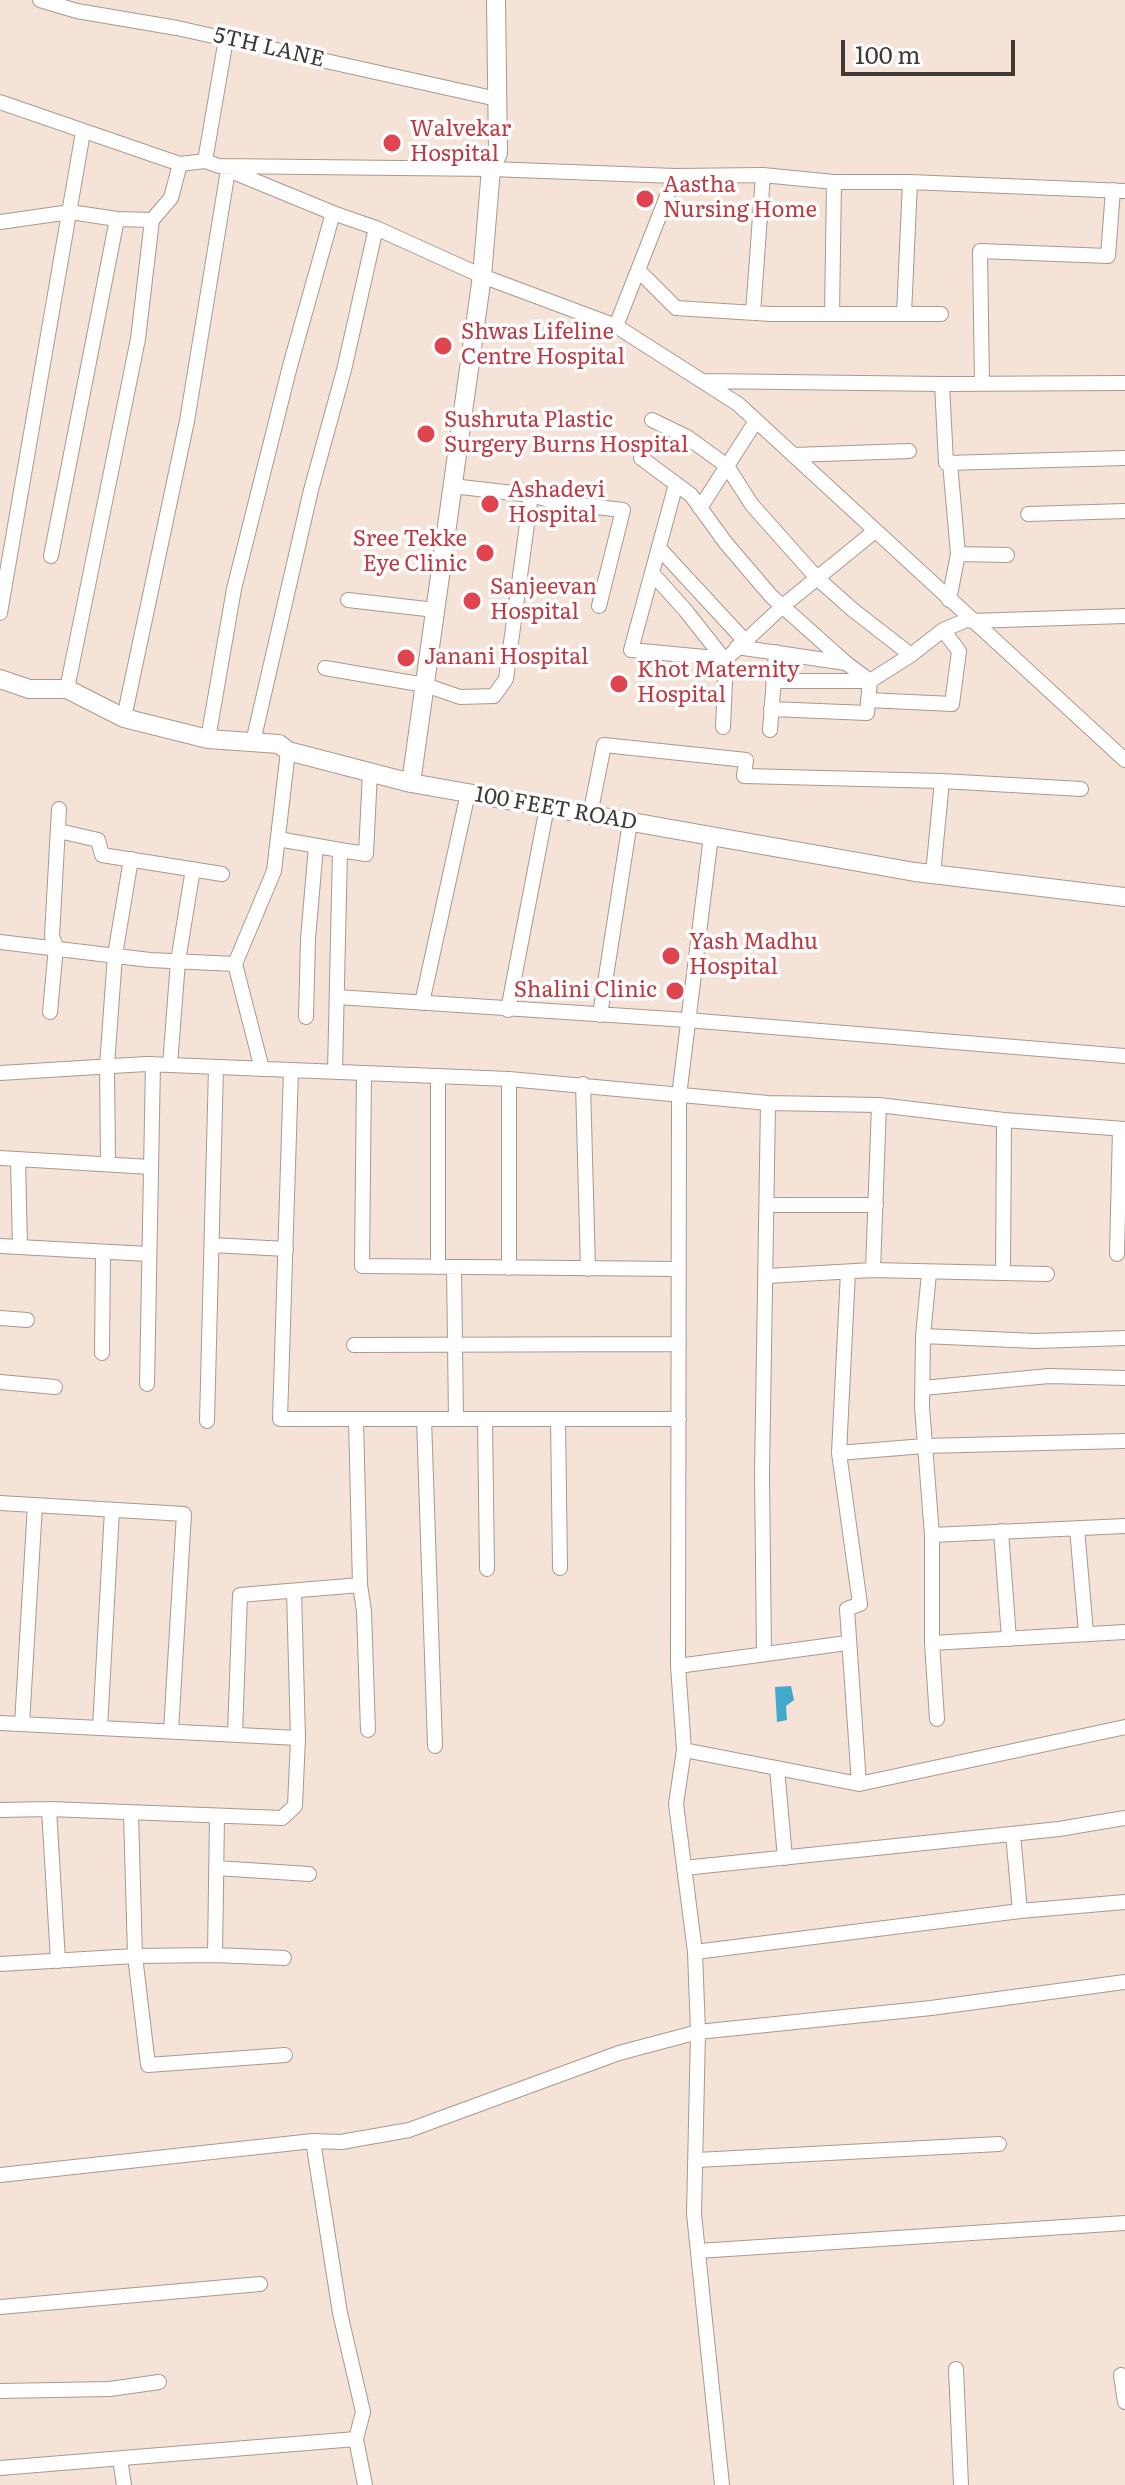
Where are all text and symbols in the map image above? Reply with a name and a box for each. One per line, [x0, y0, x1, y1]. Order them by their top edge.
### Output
street label: 5TH LANE [211, 22, 327, 74]
scale bar [845, 24, 1019, 74]
text: 100 m [855, 36, 921, 71]
place label: Walvekar Hospital [410, 117, 511, 168]
marker: Walvekar Hospital [381, 132, 403, 154]
place label: Aastha Nursing Home [663, 173, 817, 224]
marker: Aastha Nursing Home [634, 188, 656, 210]
place label: Shwas Lifeline Centre Hospital [461, 320, 625, 372]
marker: Shwas Lifeline Centre Hospital [432, 335, 454, 357]
place label: Sushruta Plastic Surgery Burns Hospital [444, 408, 688, 460]
marker: Sushruta Plastic Surgery Burns Hospital [415, 423, 437, 445]
place label: Ashadevi Hospital [508, 478, 605, 530]
marker: Ashadevi Hospital [479, 493, 501, 515]
place label: Sree Tekke Eye Clinic [353, 527, 467, 578]
marker: Sree Tekke Eye Clinic [474, 542, 496, 564]
place label: Sanjeevan Hospital [490, 575, 597, 626]
marker: Sanjeevan Hospital [461, 590, 483, 612]
place label: Janani Hospital [424, 645, 588, 671]
marker: Janani Hospital [395, 647, 417, 669]
place label: Khot Maternity Hospital [637, 658, 800, 710]
marker: Khot Maternity Hospital [608, 673, 630, 695]
street label: 100 FEET ROAD [473, 782, 639, 836]
place label: Yash Madhu Hospital [689, 930, 818, 982]
marker: Yash Madhu Hospital [660, 945, 682, 967]
place label: Shalini Clinic [514, 978, 657, 1004]
marker: Shalini Clinic [664, 980, 686, 1002]

